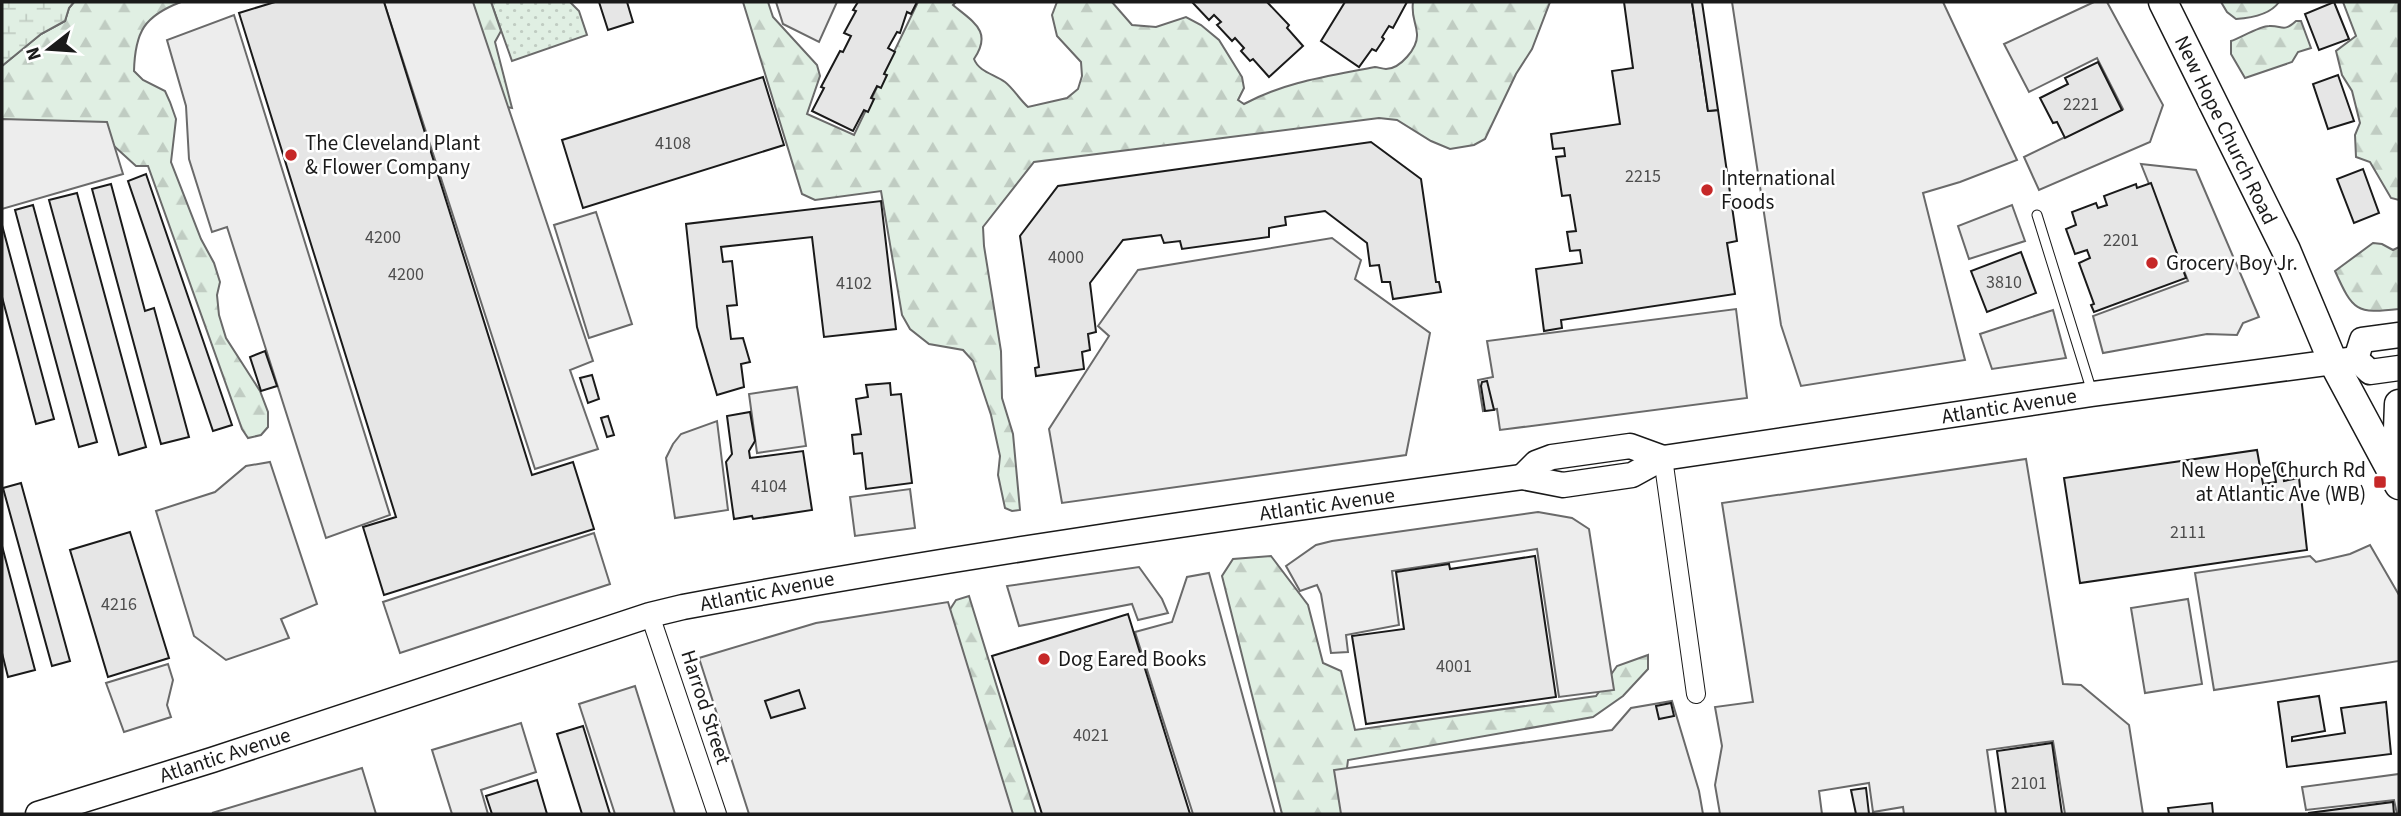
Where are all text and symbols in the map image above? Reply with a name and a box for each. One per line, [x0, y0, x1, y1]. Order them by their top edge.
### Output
north arrow [14, 14, 84, 84]
street label: New Hope Church Road [2167, 30, 2285, 230]
text: N [19, 44, 49, 64]
house number: 2221 [2063, 92, 2099, 117]
place label: The Cleveland Plant & Flower Company [305, 128, 480, 182]
house number: 4108 [655, 131, 691, 156]
marker: The Cleveland Plant & Flower Company [283, 147, 299, 163]
place label: International Foods [1721, 163, 1835, 217]
house number: 2215 [1625, 164, 1661, 189]
marker: International Foods [1699, 182, 1715, 198]
house number: 4200 [365, 225, 401, 250]
house number: 2201 [2103, 228, 2139, 253]
house number: 4000 [1048, 245, 1084, 270]
place label: Grocery Boy Jr. [2166, 248, 2298, 278]
marker: Grocery Boy Jr. [2144, 255, 2160, 271]
house number: 4200 [388, 262, 424, 287]
house number: 3810 [1986, 270, 2022, 295]
house number: 4102 [836, 271, 872, 296]
street label: Atlantic Avenue [1939, 381, 2079, 431]
place label: New Hope Church Rd at Atlantic Ave (WB) [2181, 455, 2366, 509]
house number: 4104 [751, 474, 787, 499]
marker: New Hope Church Rd at Atlantic Ave (WB) [2372, 474, 2388, 490]
street label: Atlantic Avenue [1257, 480, 1397, 528]
house number: 2111 [2170, 520, 2206, 545]
street label: Atlantic Avenue [697, 563, 837, 619]
house number: 4216 [101, 592, 137, 617]
place label: Dog Eared Books [1058, 644, 1207, 674]
street label: Harrod Street [673, 646, 739, 768]
marker: Dog Eared Books [1036, 651, 1052, 667]
house number: 4001 [1436, 654, 1472, 679]
street label: Atlantic Avenue [155, 720, 295, 790]
house number: 4021 [1073, 723, 1109, 748]
house number: 2101 [2011, 771, 2047, 796]

